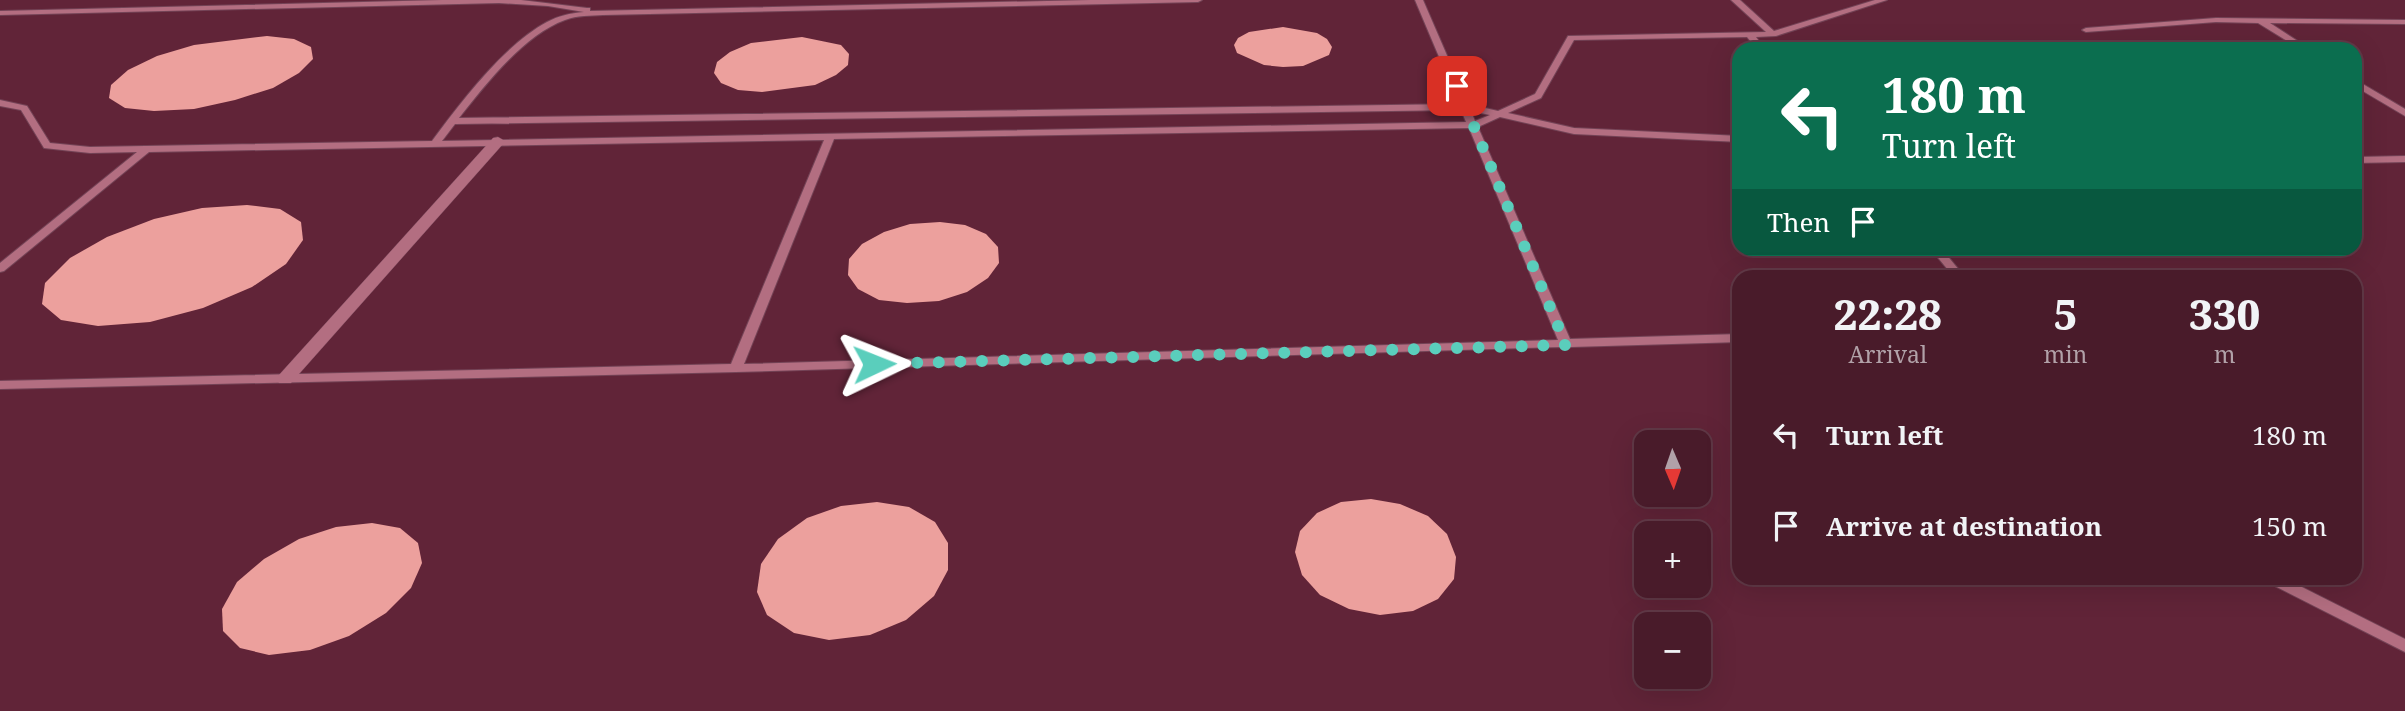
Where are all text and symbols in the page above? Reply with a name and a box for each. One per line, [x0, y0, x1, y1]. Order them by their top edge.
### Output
pin [1427, 56, 1487, 116]
text: 180 m [1882, 61, 2026, 127]
icon: arrive [1438, 67, 1476, 105]
icon: left [1767, 70, 1858, 161]
text: Turn left [1882, 124, 2016, 167]
icon: arrive [1844, 203, 1882, 241]
text: Then [1767, 204, 1830, 240]
text: 22:28 [1834, 285, 1942, 342]
text: 5 [2054, 285, 2077, 342]
text: 330 [2189, 285, 2260, 342]
position arrow [837, 327, 911, 401]
text: Arrival [1848, 338, 1927, 370]
text: min [2043, 338, 2087, 370]
text: m [2214, 338, 2236, 370]
icon: left [1767, 416, 1805, 454]
text: Turn left [1826, 417, 1943, 453]
text: 180 m [2252, 417, 2327, 453]
north arrow [1634, 430, 1712, 508]
map controls [1634, 430, 1711, 689]
icon: arrive [1767, 507, 1805, 545]
text: Arrive at destination [1826, 508, 2102, 544]
text: 150 m [2252, 508, 2327, 544]
button: + [1634, 521, 1711, 598]
button: − [1634, 612, 1711, 689]

